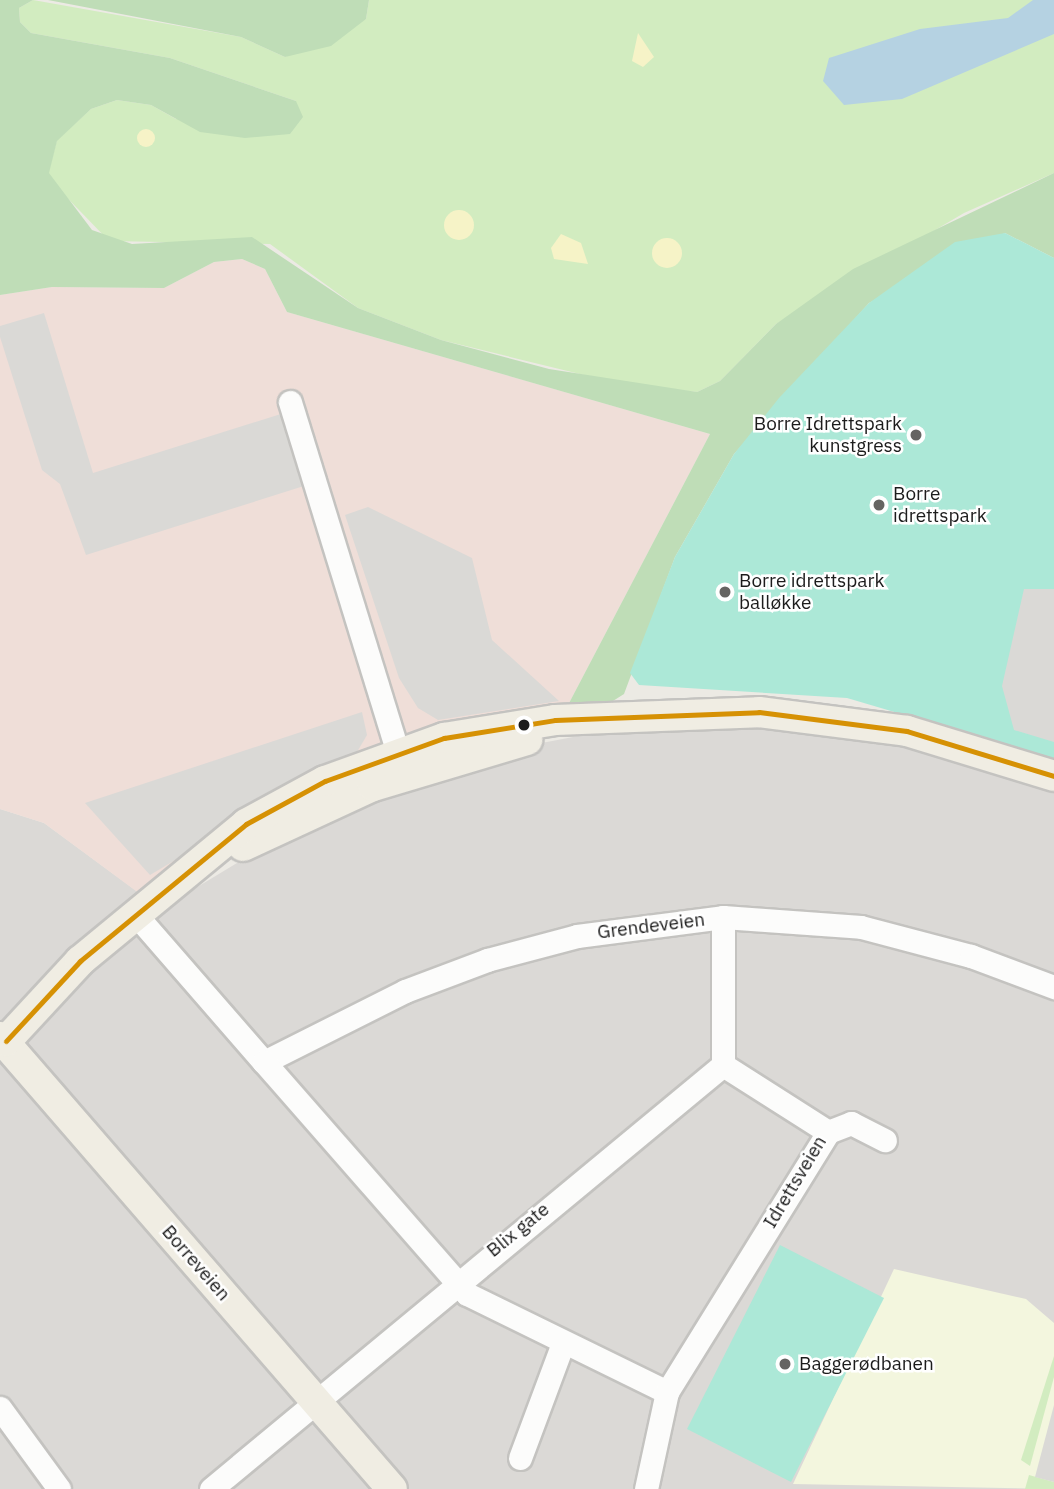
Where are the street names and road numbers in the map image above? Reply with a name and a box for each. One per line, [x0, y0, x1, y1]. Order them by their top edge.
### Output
street label: Grendeveien [596, 908, 706, 944]
street label: Idrettsveien [759, 1132, 831, 1232]
street label: Blix gate [482, 1198, 554, 1262]
street label: Borreveien [157, 1221, 235, 1305]

